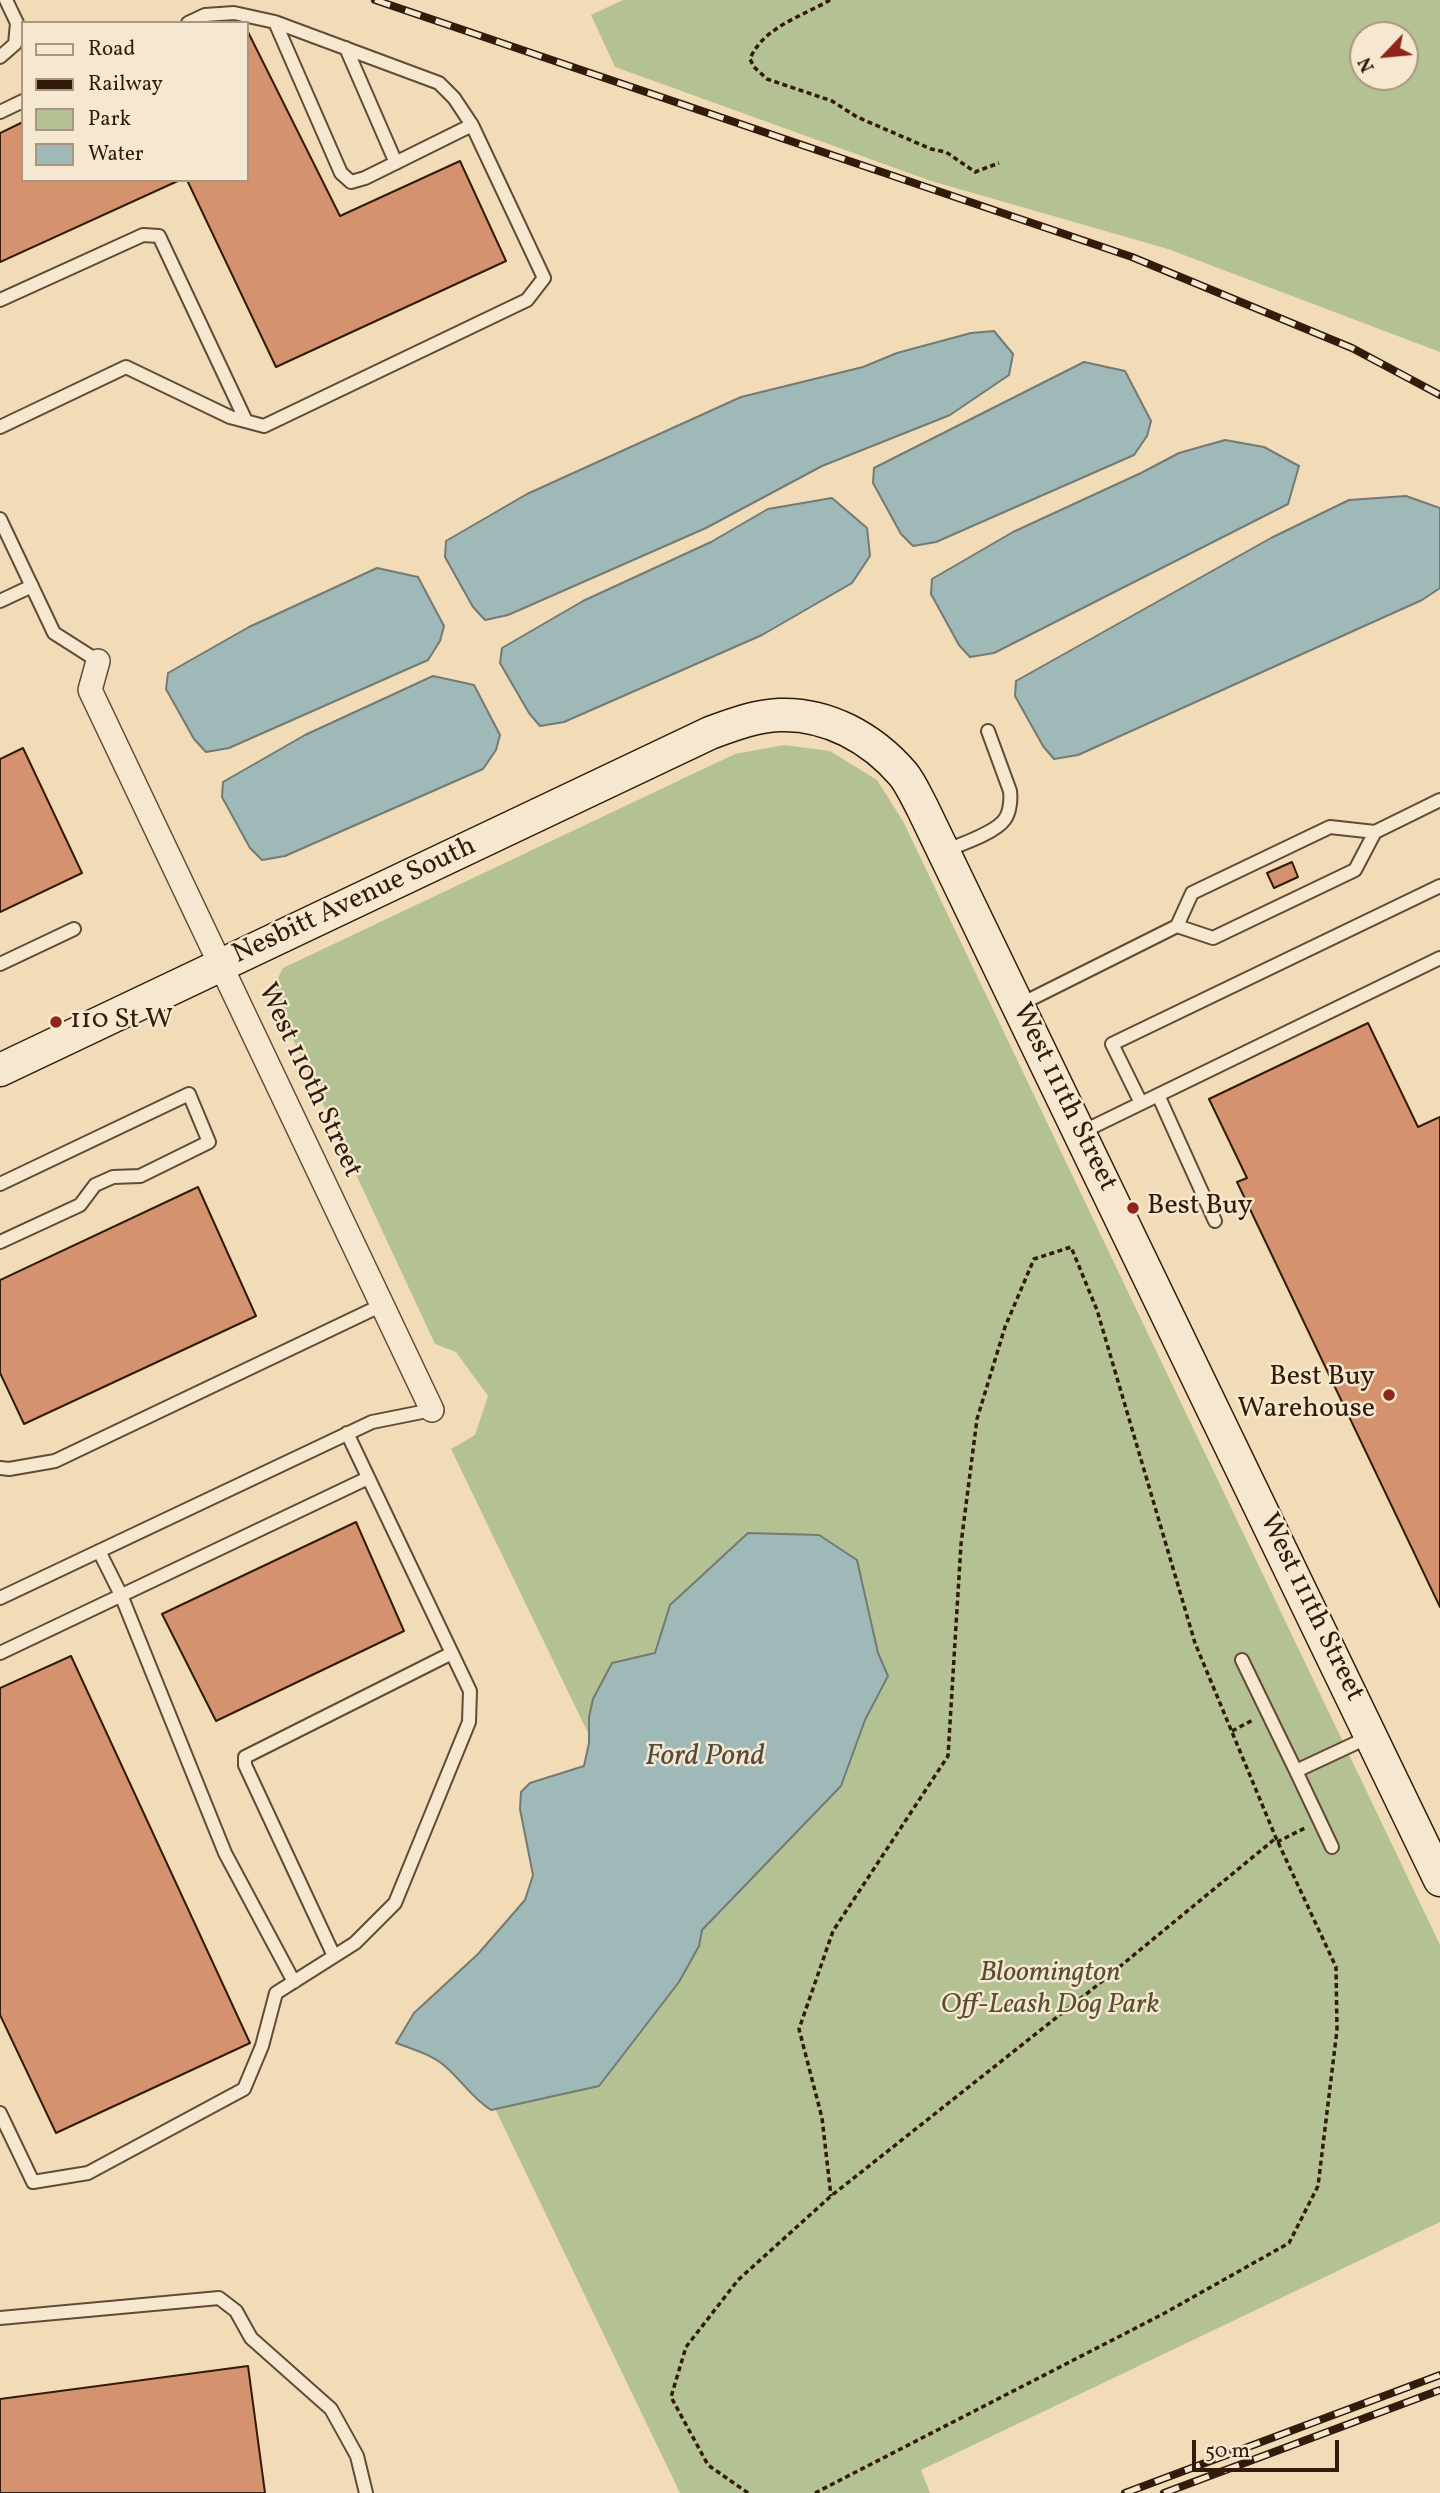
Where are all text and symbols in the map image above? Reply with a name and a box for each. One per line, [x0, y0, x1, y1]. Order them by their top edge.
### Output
legend [21, 21, 248, 182]
north arrow [1349, 21, 1419, 91]
text: Road [88, 35, 135, 64]
text: N [1352, 52, 1382, 76]
text: Railway [88, 70, 163, 99]
text: Park [88, 105, 131, 134]
text: Water [88, 140, 144, 169]
street label: Nesbitt Avenue South [228, 831, 482, 973]
street label: West 110th Street [248, 978, 368, 1184]
street label: West 111th Street [1003, 999, 1123, 1197]
place label: 110 St W [70, 1005, 173, 1039]
marker: 110 St W [48, 1014, 64, 1030]
place label: Best Buy [1147, 1191, 1253, 1225]
marker: Best Buy [1125, 1200, 1141, 1216]
place label: Best Buy Warehouse [1237, 1362, 1375, 1428]
marker: Best Buy Warehouse [1381, 1387, 1397, 1403]
street label: West 111th Street [1250, 1509, 1370, 1707]
water label: Ford Pond [645, 1740, 765, 1776]
park label: Bloomington Off-Leash Dog Park [941, 1958, 1159, 2024]
scale bar [1195, 2426, 1342, 2470]
text: 50 m [1205, 2437, 1250, 2466]

